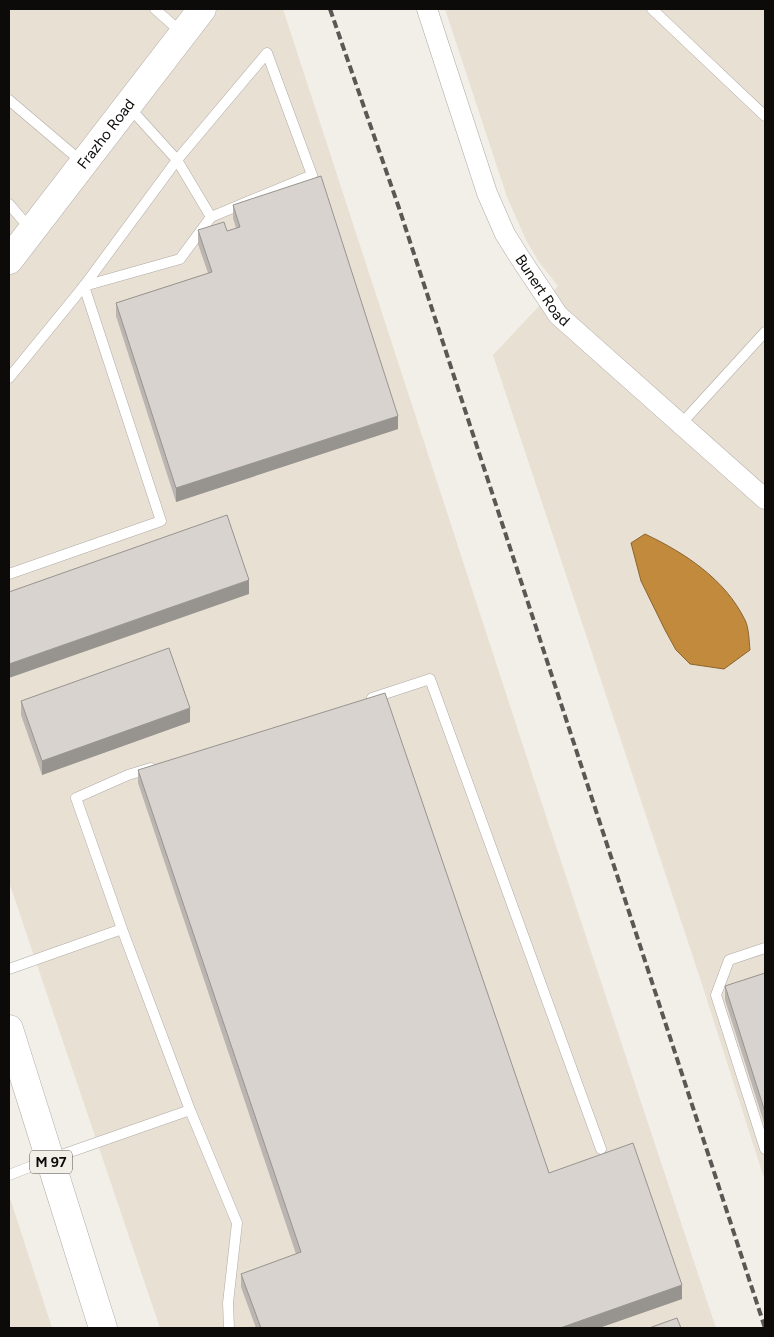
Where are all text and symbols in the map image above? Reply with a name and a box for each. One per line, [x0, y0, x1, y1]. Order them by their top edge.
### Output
street label: Frazho Road [73, 95, 138, 173]
street label: Bunert Road [511, 251, 573, 330]
road number: M 97 [30, 1150, 72, 1174]

